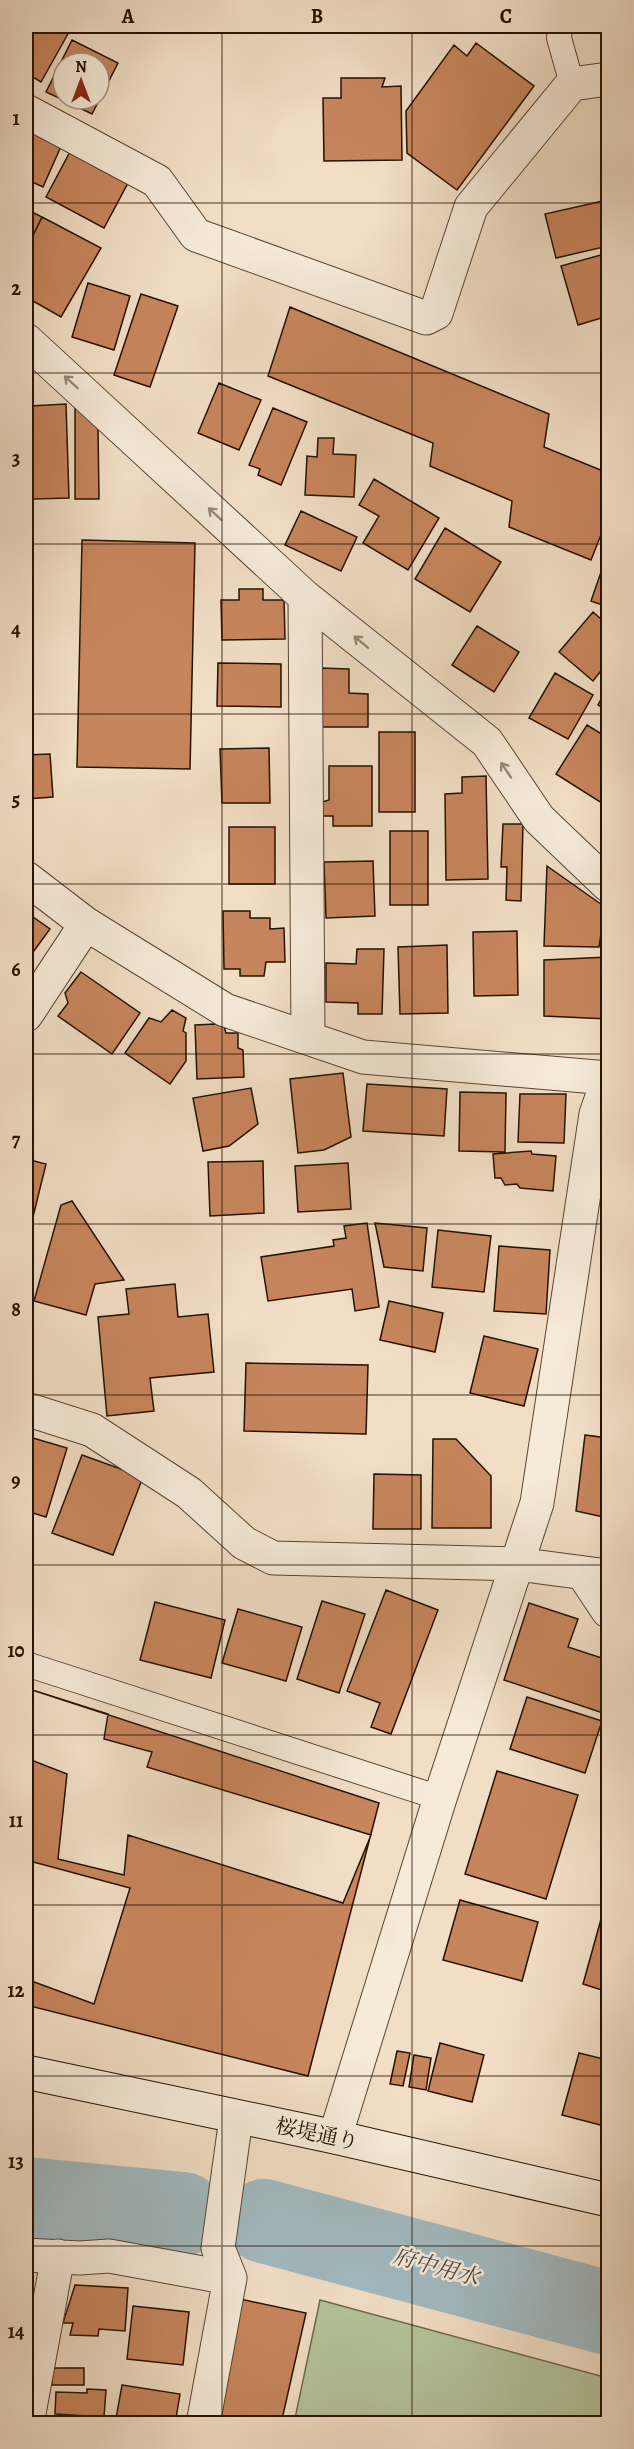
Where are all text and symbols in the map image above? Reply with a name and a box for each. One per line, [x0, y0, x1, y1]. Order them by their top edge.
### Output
text: A [121, 3, 135, 30]
text: B [311, 3, 323, 30]
text: C [500, 3, 512, 30]
north arrow [51, 51, 111, 111]
text: N [75, 56, 87, 78]
text: 1 [12, 105, 20, 132]
text: 2 [11, 275, 21, 302]
one-way arrow [64, 375, 79, 389]
text: 3 [12, 445, 20, 472]
one-way arrow [207, 507, 222, 521]
text: 4 [11, 616, 21, 643]
one-way arrow [354, 635, 370, 648]
one-way arrow [500, 763, 512, 779]
text: 5 [12, 786, 20, 813]
text: 6 [11, 956, 21, 983]
text: 7 [12, 1126, 21, 1153]
text: 8 [11, 1296, 21, 1323]
text: 9 [11, 1467, 21, 1494]
text: 10 [7, 1637, 25, 1664]
text: 11 [9, 1807, 23, 1834]
text: 12 [8, 1977, 25, 2004]
street label: 桜堤通り [273, 2112, 361, 2156]
text: 13 [8, 2148, 24, 2175]
water label: 府中用水 [390, 2241, 484, 2293]
text: 14 [8, 2318, 25, 2345]

